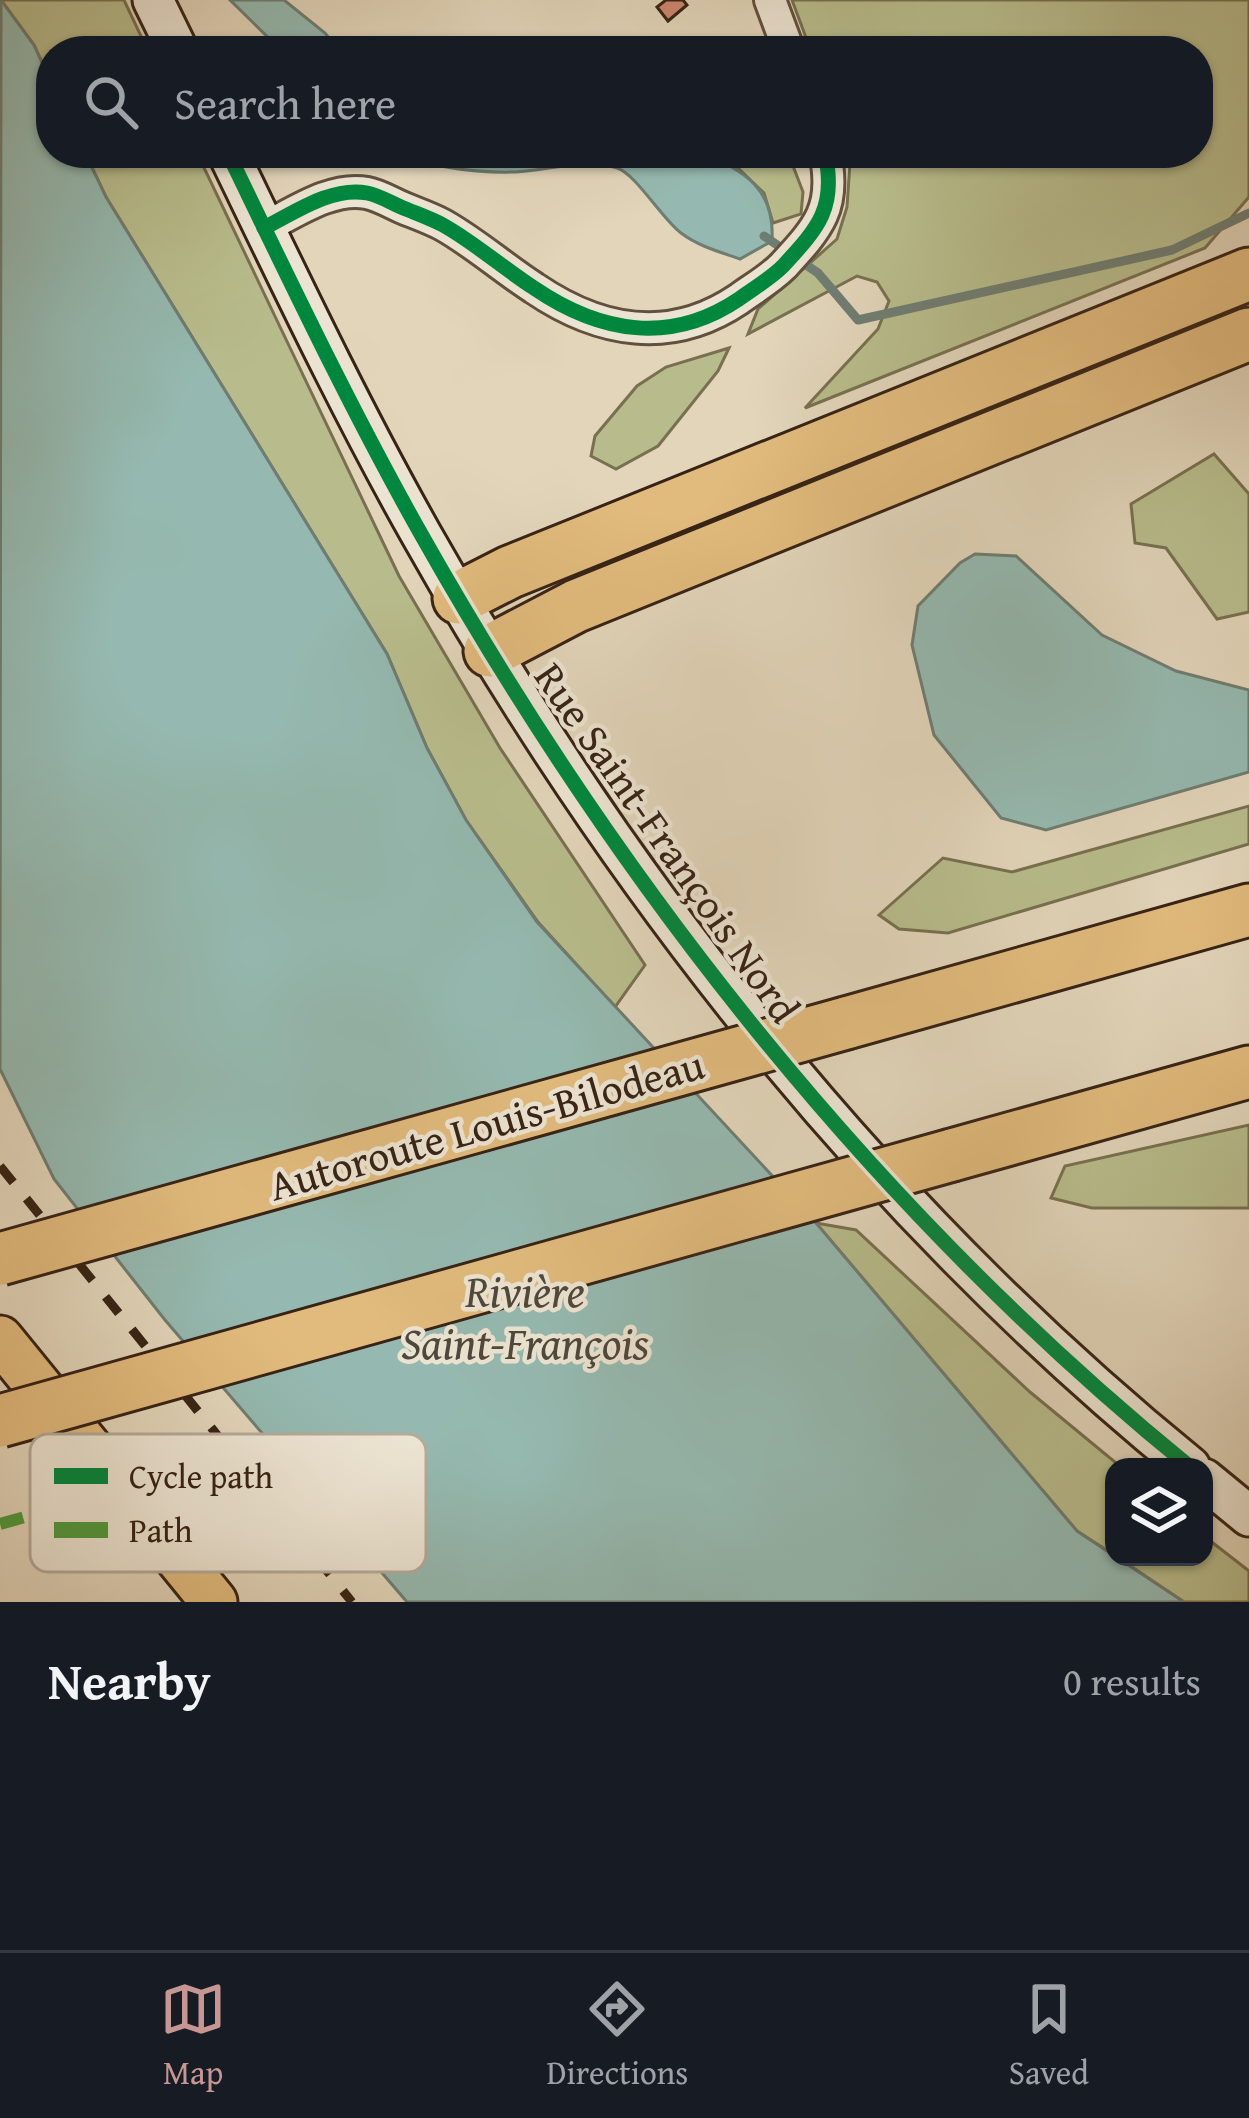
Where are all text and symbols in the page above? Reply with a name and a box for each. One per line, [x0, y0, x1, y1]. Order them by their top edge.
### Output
search box [36, 36, 1213, 168]
icon: search [78, 69, 144, 135]
text: Search here [174, 70, 396, 135]
street label: Rue Saint-François Nord [520, 649, 816, 1035]
street label: Autoroute Louis-Bilodeau [261, 1033, 711, 1215]
water label: Rivière Saint-François [401, 1258, 649, 1375]
legend [30, 1434, 426, 1572]
text: Cycle path [129, 1452, 274, 1500]
map controls [1105, 1458, 1213, 1566]
button: layers [1105, 1458, 1213, 1566]
text: Path [129, 1506, 193, 1554]
text: Nearby [48, 1643, 211, 1718]
text: 0 results [1063, 1652, 1201, 1709]
tab: Map [160, 1976, 226, 2096]
tab: Directions [547, 1976, 688, 2096]
tab: Saved [1009, 1976, 1089, 2096]

